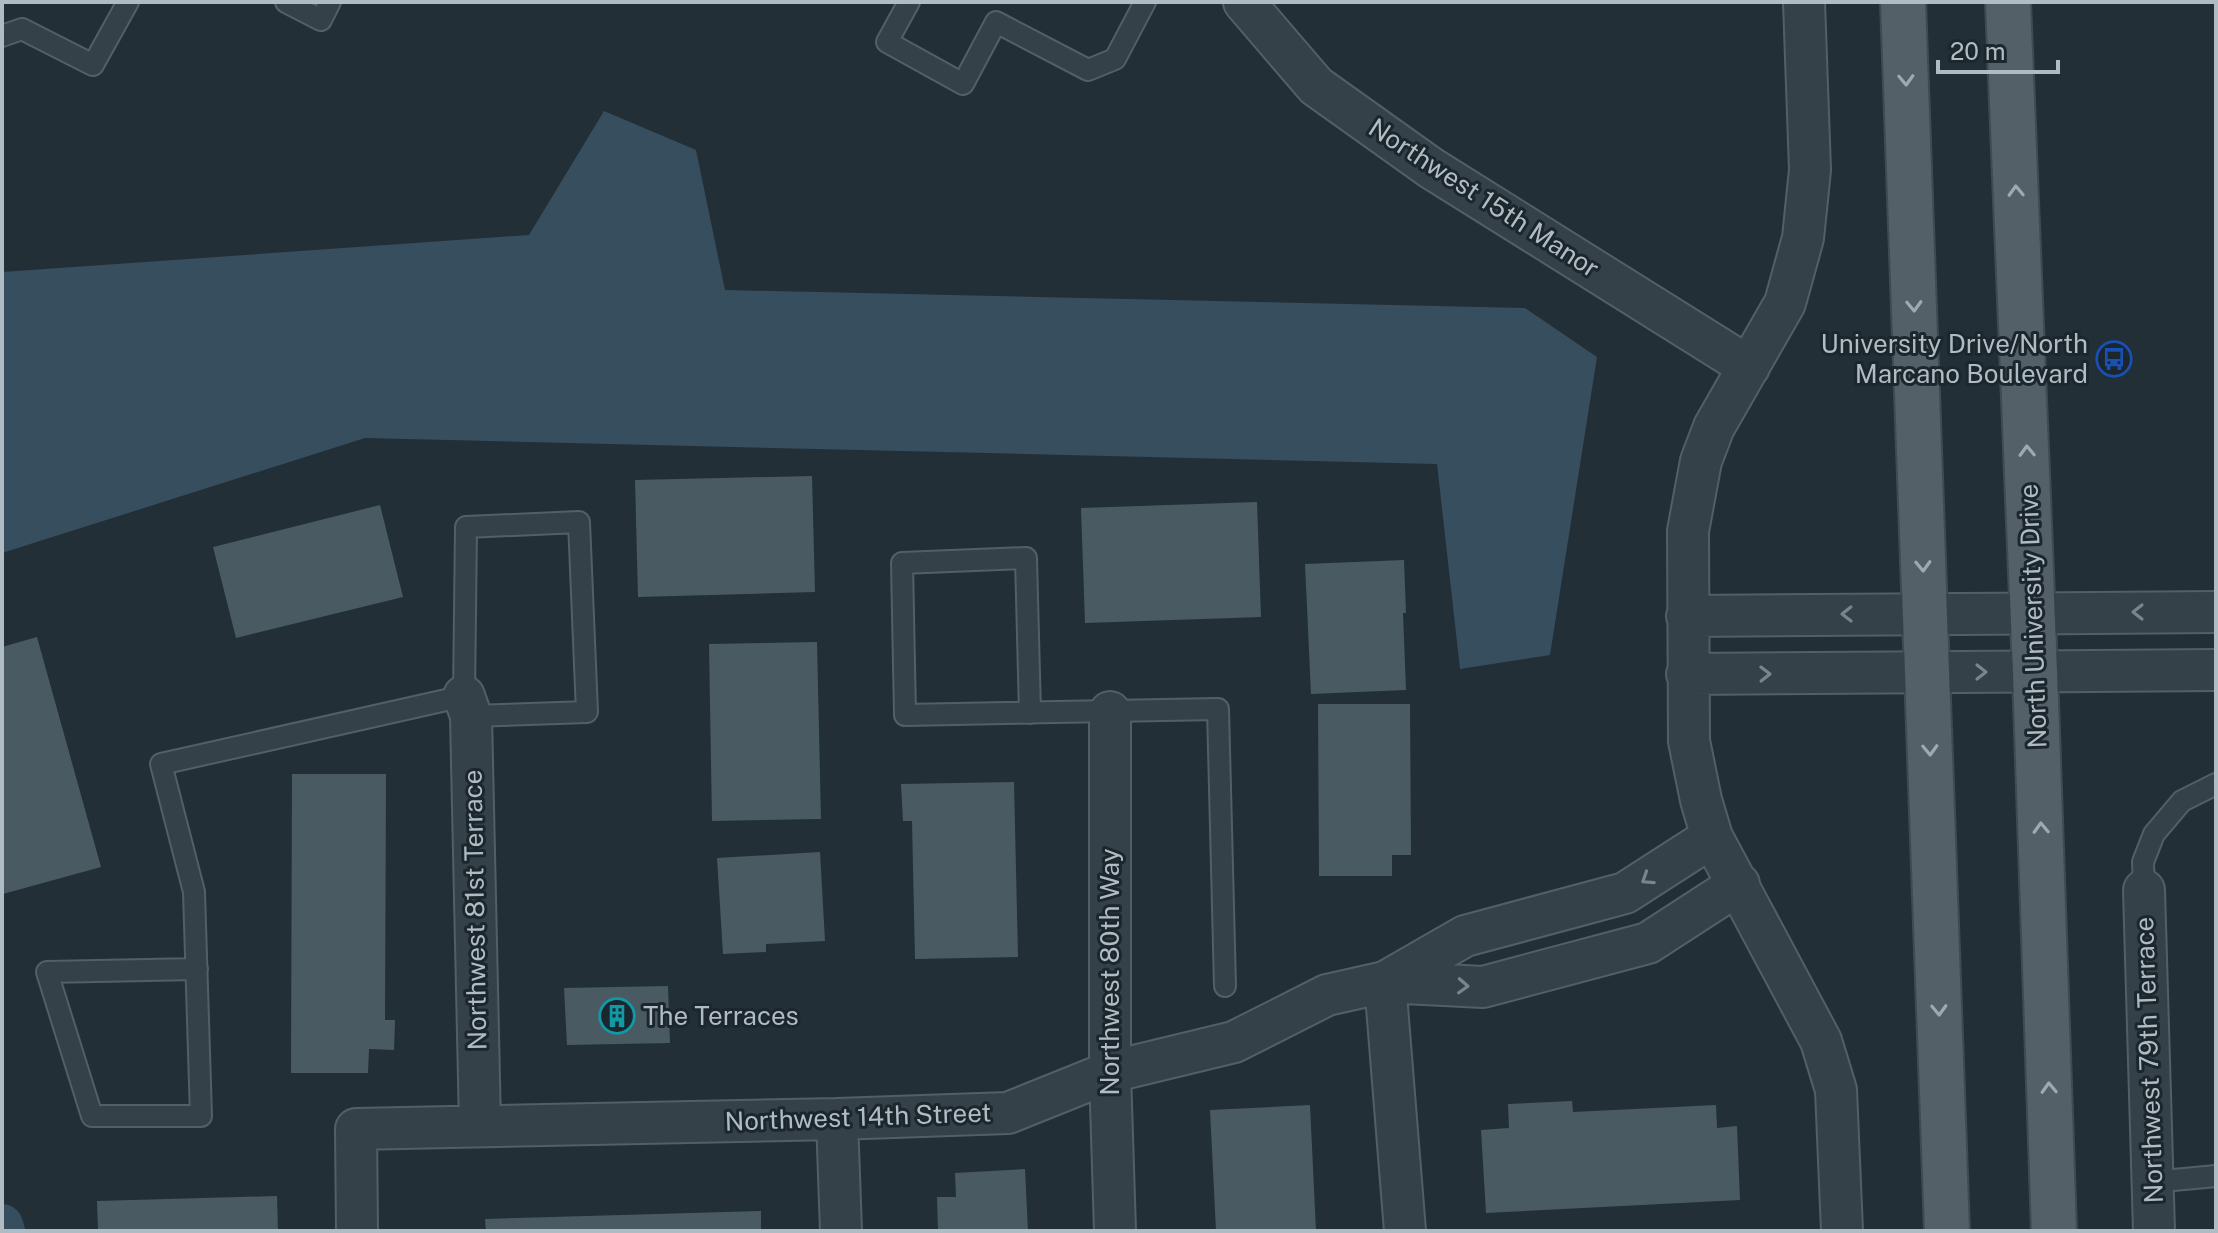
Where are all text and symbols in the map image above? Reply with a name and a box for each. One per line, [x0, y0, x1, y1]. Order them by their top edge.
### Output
scale bar [1938, 24, 2058, 74]
text: 20 m [1950, 37, 2006, 65]
one-way arrow [1897, 74, 1914, 87]
street label: Northwest 15th Manor [1363, 111, 1605, 284]
one-way arrow [2008, 184, 2025, 197]
one-way arrow [1905, 300, 1922, 313]
place label: University Drive/North Marcano Boulevard [1821, 328, 2088, 389]
bus stop icon: University Drive/North Marcano Boulevard [2095, 340, 2133, 378]
one-way arrow [2018, 444, 2035, 457]
street label: North University Drive [2012, 483, 2053, 749]
one-way arrow [1915, 560, 1932, 573]
one-way arrow [2131, 603, 2144, 621]
one-way arrow [1840, 606, 1853, 623]
one-way arrow [1975, 663, 1988, 681]
one-way arrow [1759, 665, 1772, 683]
one-way arrow [1921, 744, 1938, 757]
street label: Northwest 81st Terrace [457, 769, 492, 1051]
one-way arrow [2032, 821, 2049, 834]
street label: Northwest 80th Way [1094, 848, 1125, 1096]
one-way arrow [1641, 869, 1655, 884]
street label: Northwest 79th Terrace [2128, 916, 2169, 1204]
one-way arrow [1457, 978, 1470, 995]
building icon: The Terraces [598, 997, 636, 1035]
place label: The Terraces [643, 1000, 799, 1031]
one-way arrow [1930, 1004, 1947, 1017]
one-way arrow [2041, 1081, 2058, 1094]
street label: Northwest 14th Street [724, 1096, 992, 1137]

